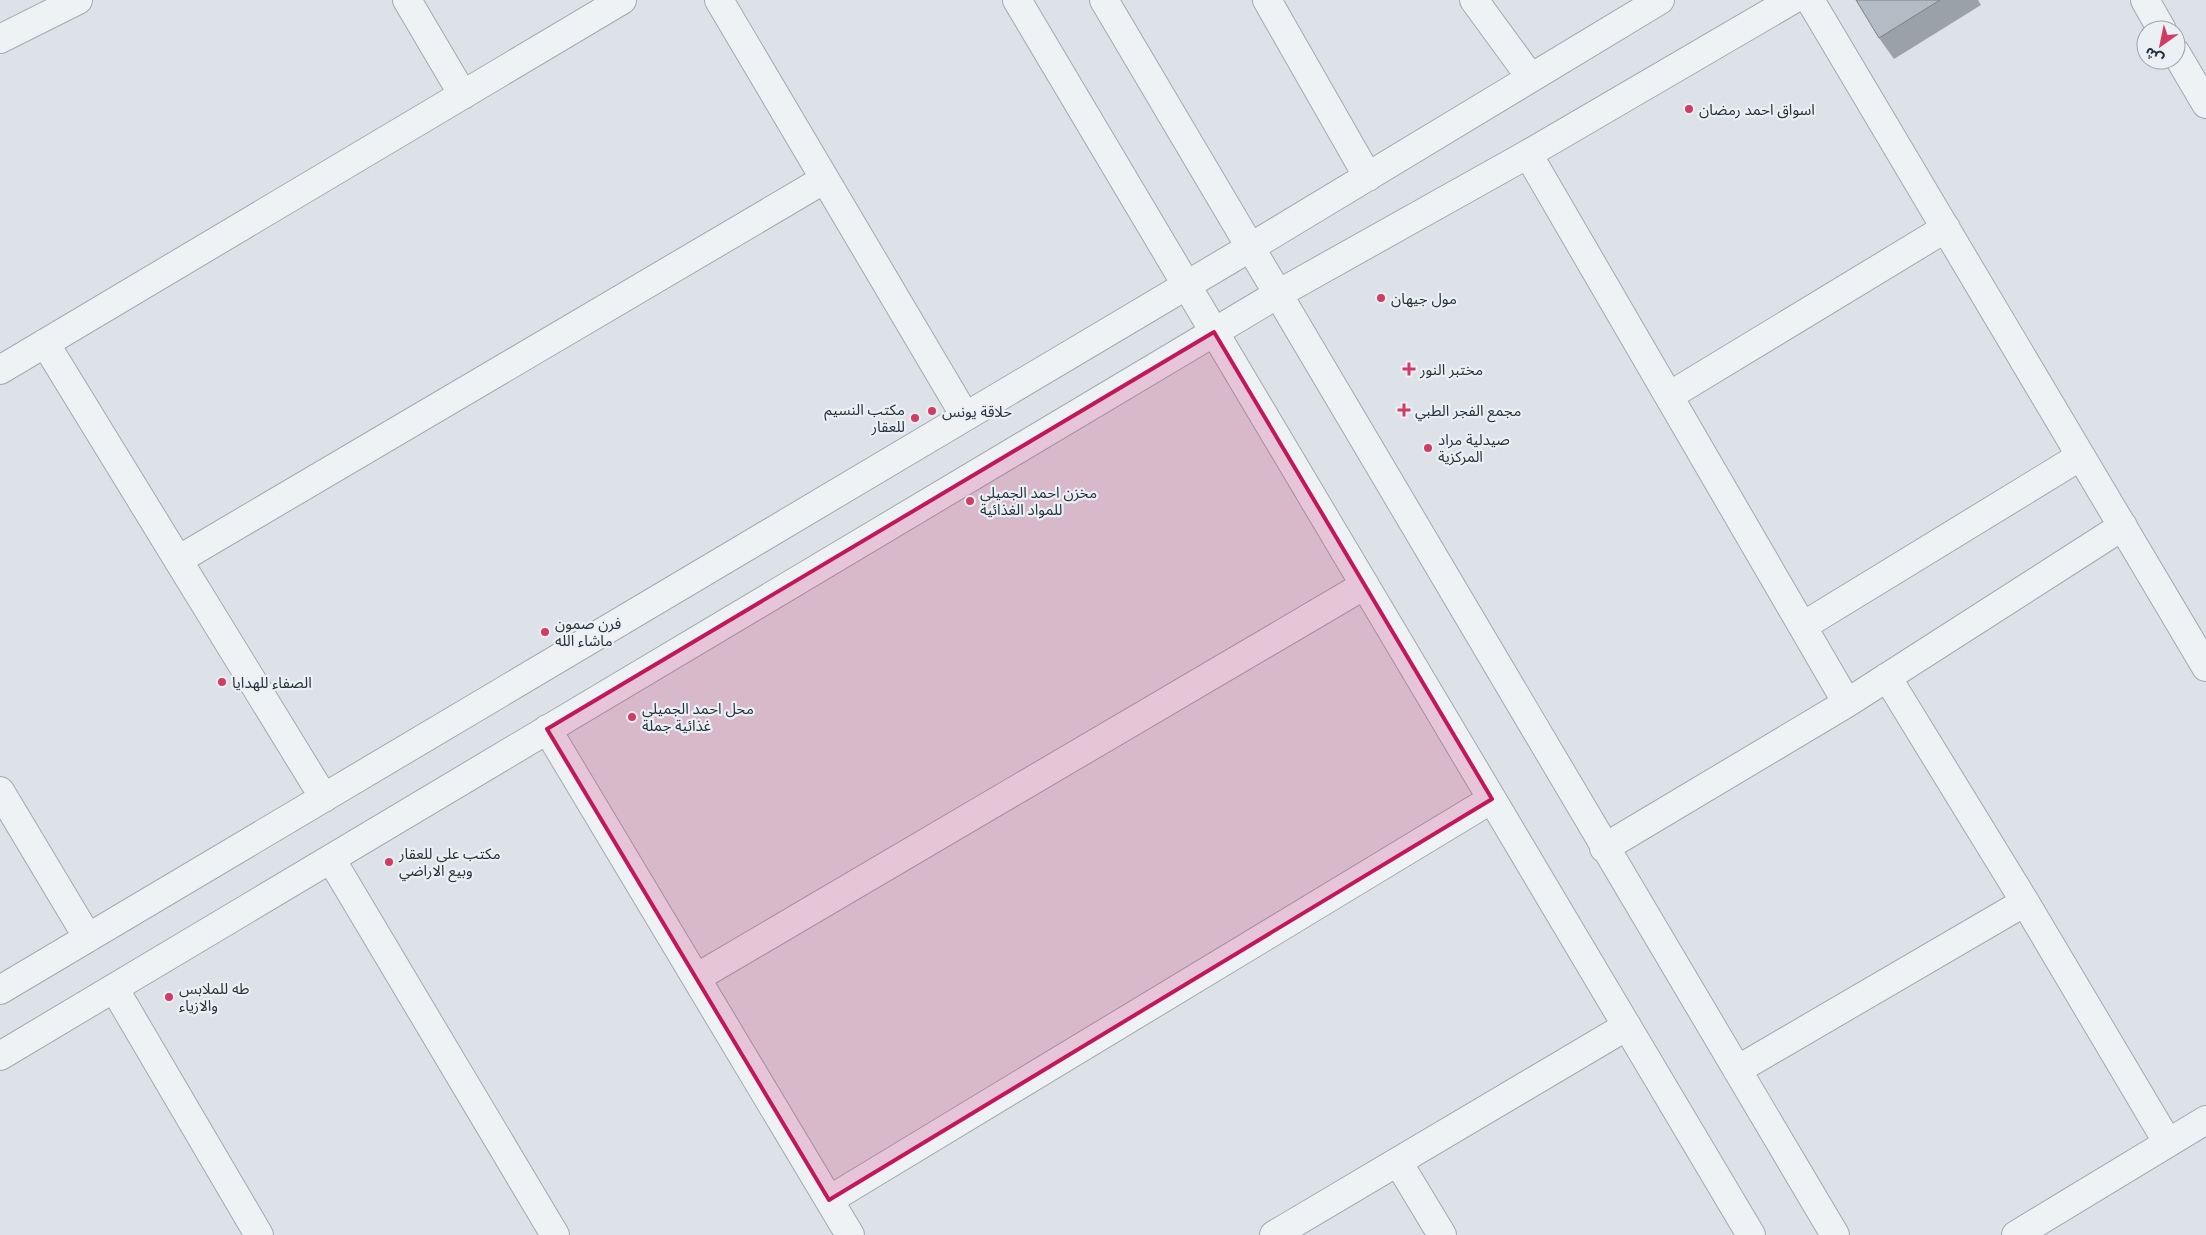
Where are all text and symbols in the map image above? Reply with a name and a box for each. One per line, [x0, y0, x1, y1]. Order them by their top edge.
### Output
north arrow [2136, 20, 2186, 70]
text: ش [2141, 44, 2166, 69]
place label: اسواق احمد رمضان [1699, 100, 1815, 119]
marker: اسواق احمد رمضان [1683, 103, 1695, 115]
place label: مول جيهان [1391, 289, 1457, 308]
marker: مول جيهان [1375, 292, 1387, 304]
place label: مختبر النور [1419, 360, 1483, 379]
marker: مختبر النور [1402, 362, 1416, 376]
place label: مكتب النسيم للعقار [824, 400, 905, 436]
place label: مجمع الفجر الطبي [1415, 401, 1521, 423]
place label: حلاقة يونس [942, 402, 1012, 421]
marker: مجمع الفجر الطبي [1397, 403, 1411, 417]
marker: حلاقة يونس [926, 405, 938, 417]
marker: مكتب النسيم للعقار [909, 412, 921, 424]
place label: صيدلية مراد المركزية [1438, 430, 1510, 466]
marker: صيدلية مراد المركزية [1422, 442, 1434, 454]
place label: مخزن احمد الجميلي للمواد الغذائية [980, 483, 1097, 519]
marker: مخزن احمد الجميلي للمواد الغذائية [964, 495, 976, 507]
place label: فرن صمون ماشاء الله [555, 614, 622, 649]
marker: فرن صمون ماشاء الله [539, 626, 551, 638]
place label: الصفاء للهدايا [232, 673, 312, 692]
marker: الصفاء للهدايا [216, 676, 228, 688]
place label: محل احمد الجميلي غذائية جملة [642, 699, 754, 734]
marker: محل احمد الجميلي غذائية جملة [626, 711, 638, 723]
place label: مكتب علي للعقار وبيع الاراضي [398, 844, 501, 883]
marker: مكتب علي للعقار وبيع الاراضي [383, 856, 395, 868]
place label: طه للملابس والازياء [179, 979, 249, 1015]
marker: طه للملابس والازياء [163, 991, 175, 1003]

